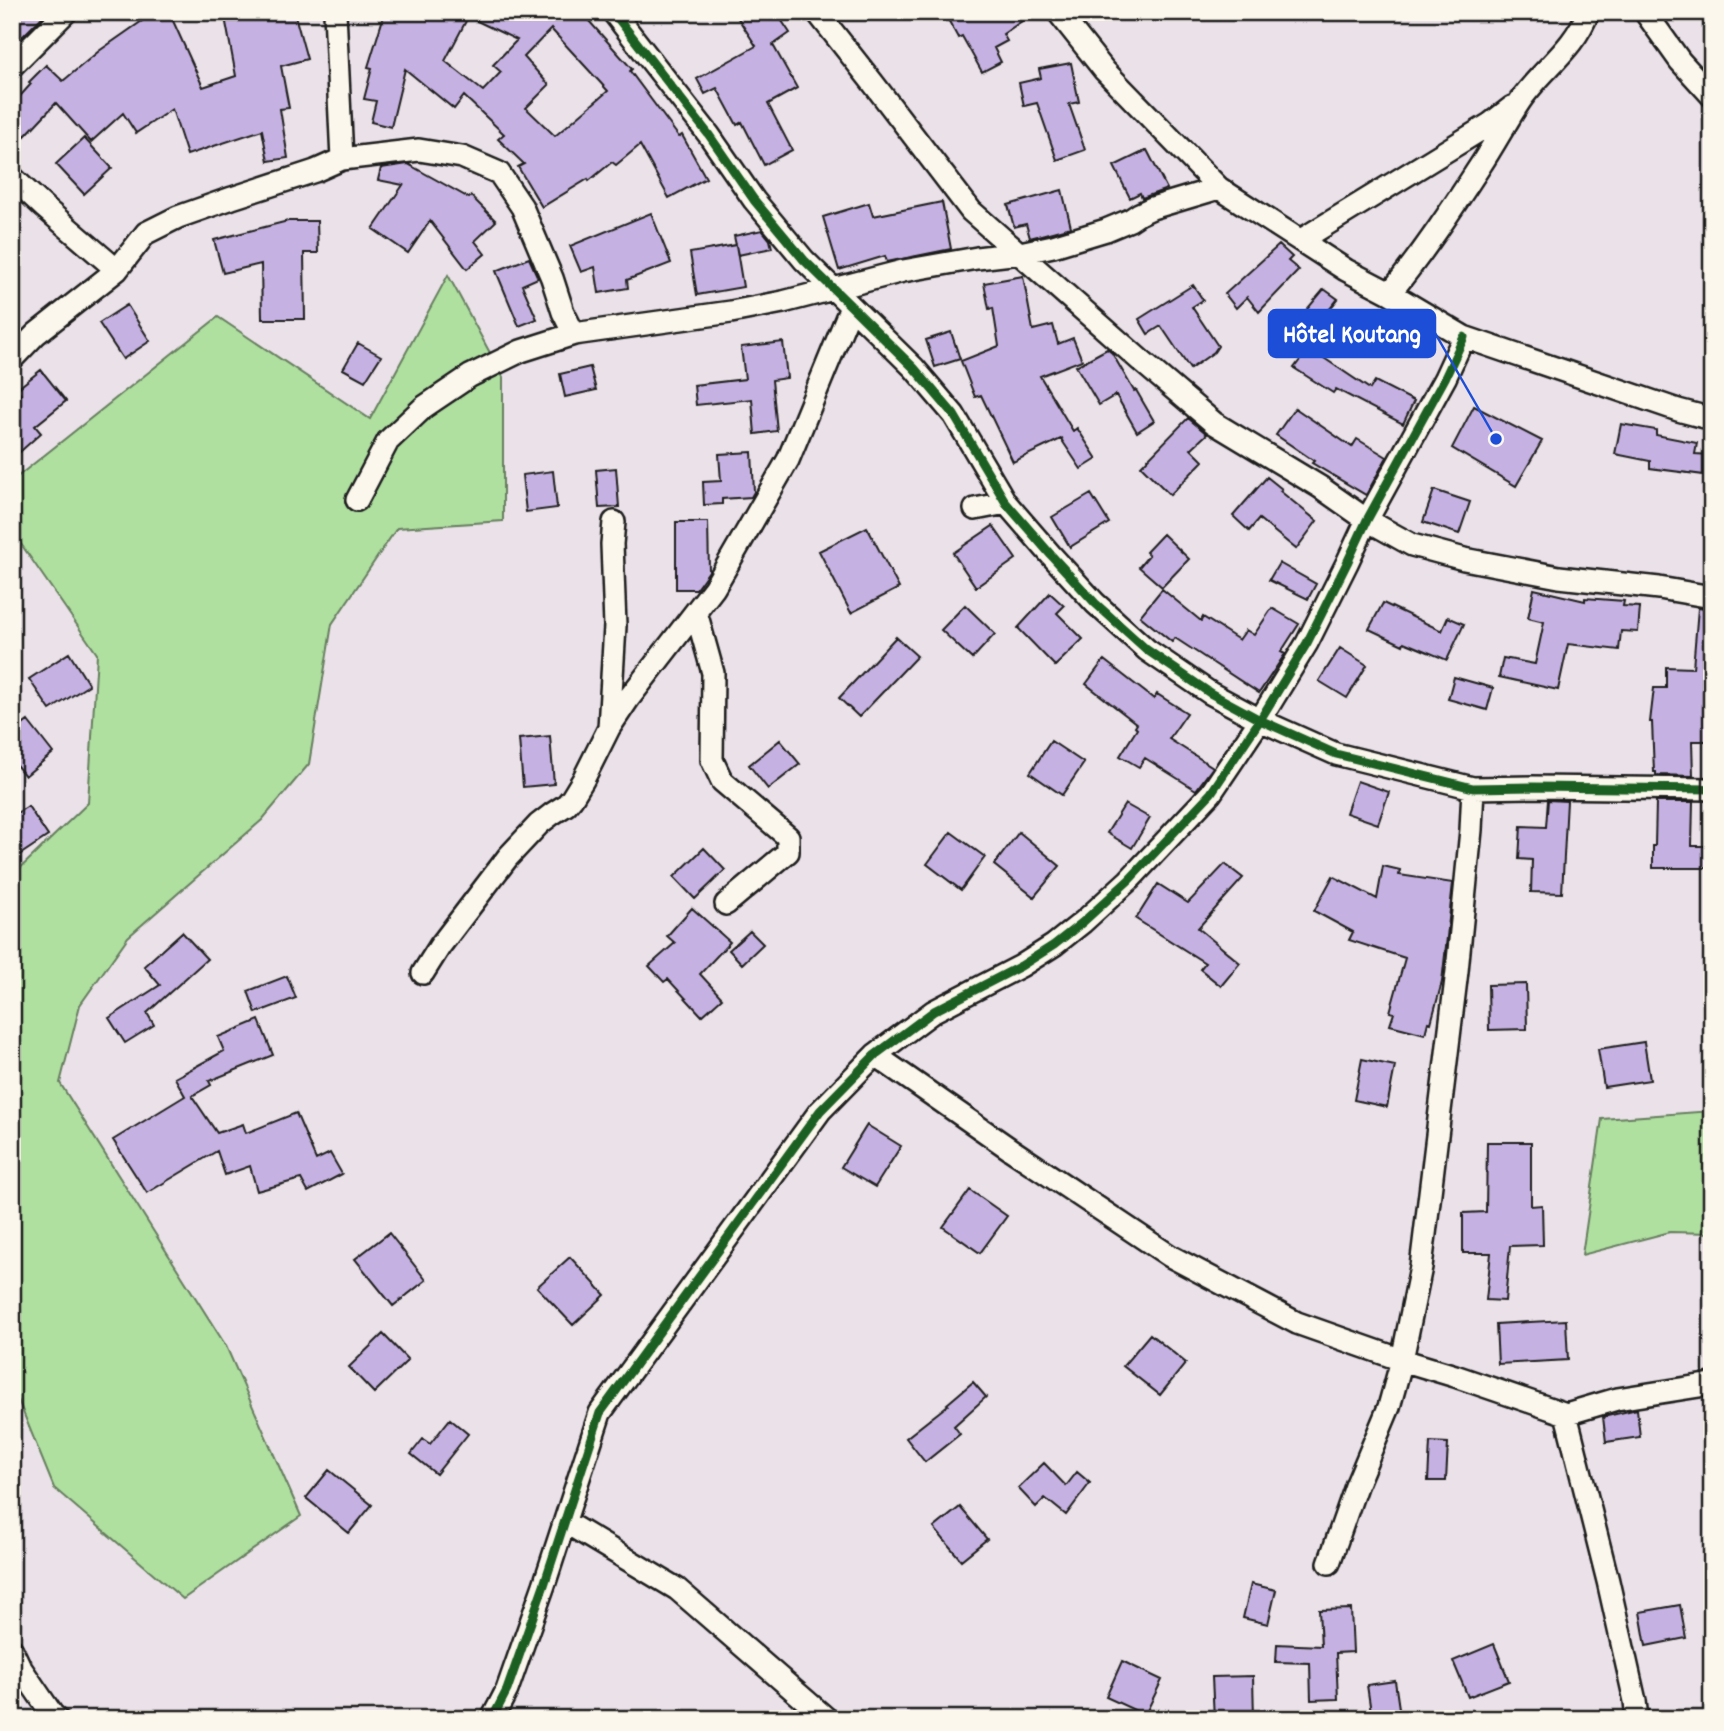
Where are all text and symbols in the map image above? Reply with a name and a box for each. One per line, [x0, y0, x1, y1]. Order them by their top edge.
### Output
callout: Hôtel Koutang [1269, 310, 1435, 357]
text: Hôtel Koutang [1283, 318, 1421, 355]

